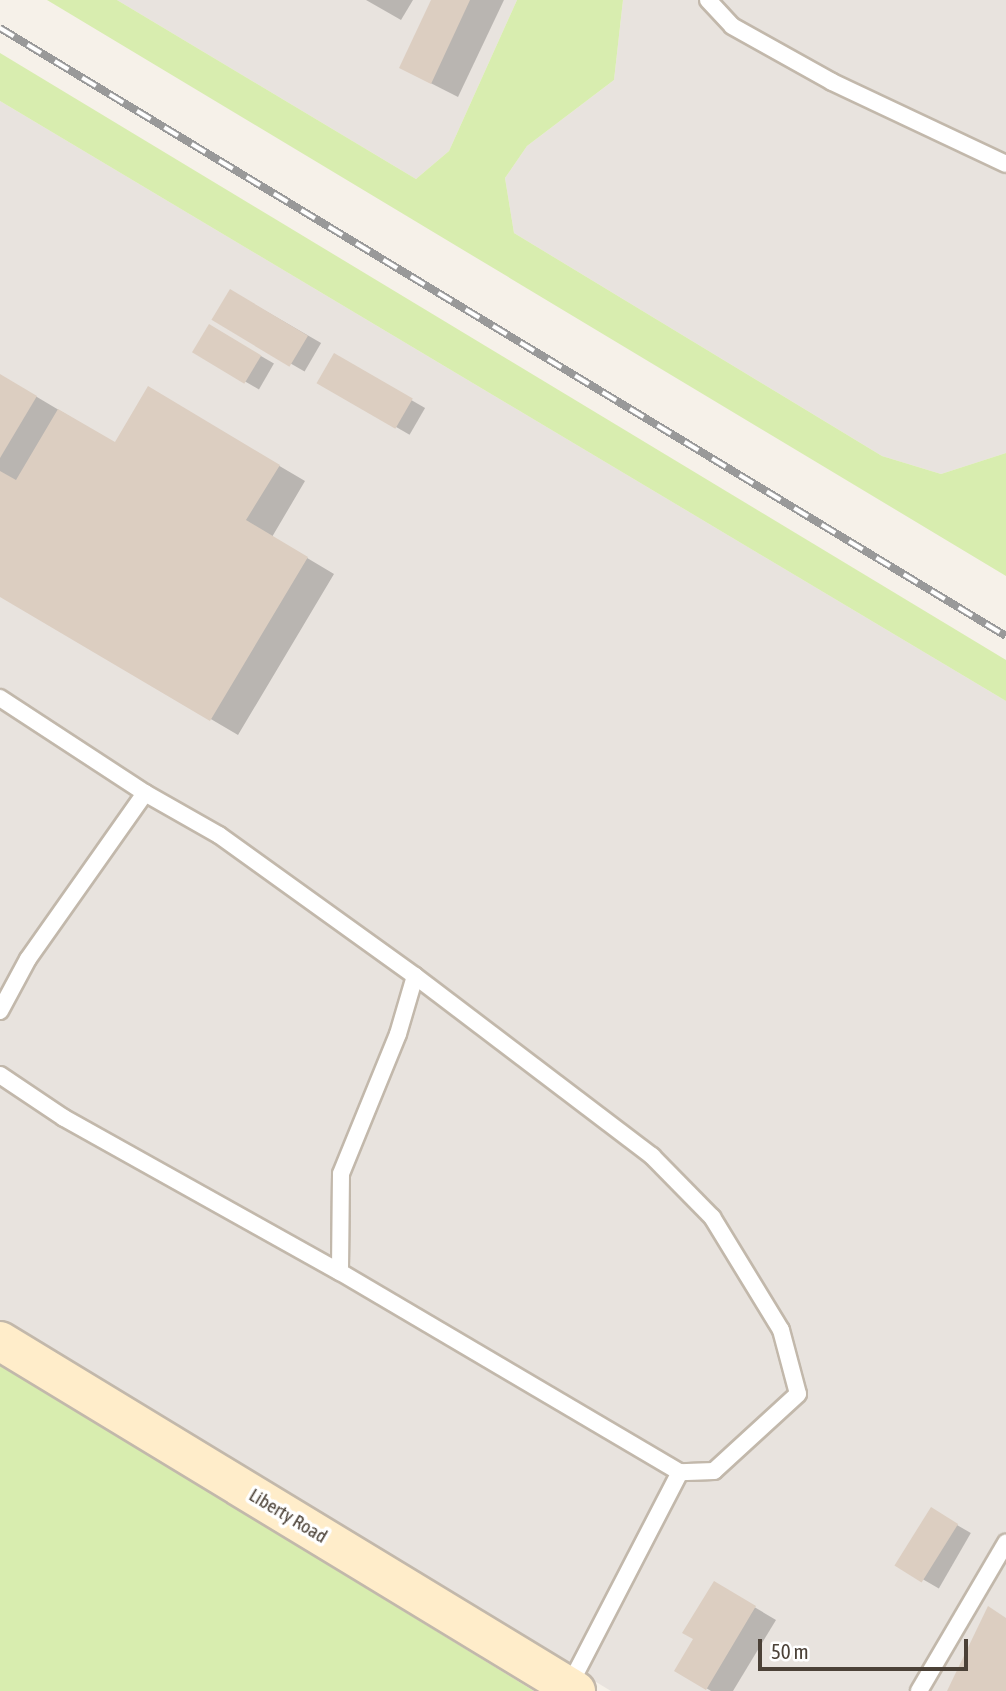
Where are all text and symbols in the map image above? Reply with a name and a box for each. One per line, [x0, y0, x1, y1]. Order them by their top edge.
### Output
street label: Liberty Road [245, 1484, 331, 1548]
scale bar [761, 1624, 971, 1668]
text: 50 m [771, 1639, 809, 1663]

